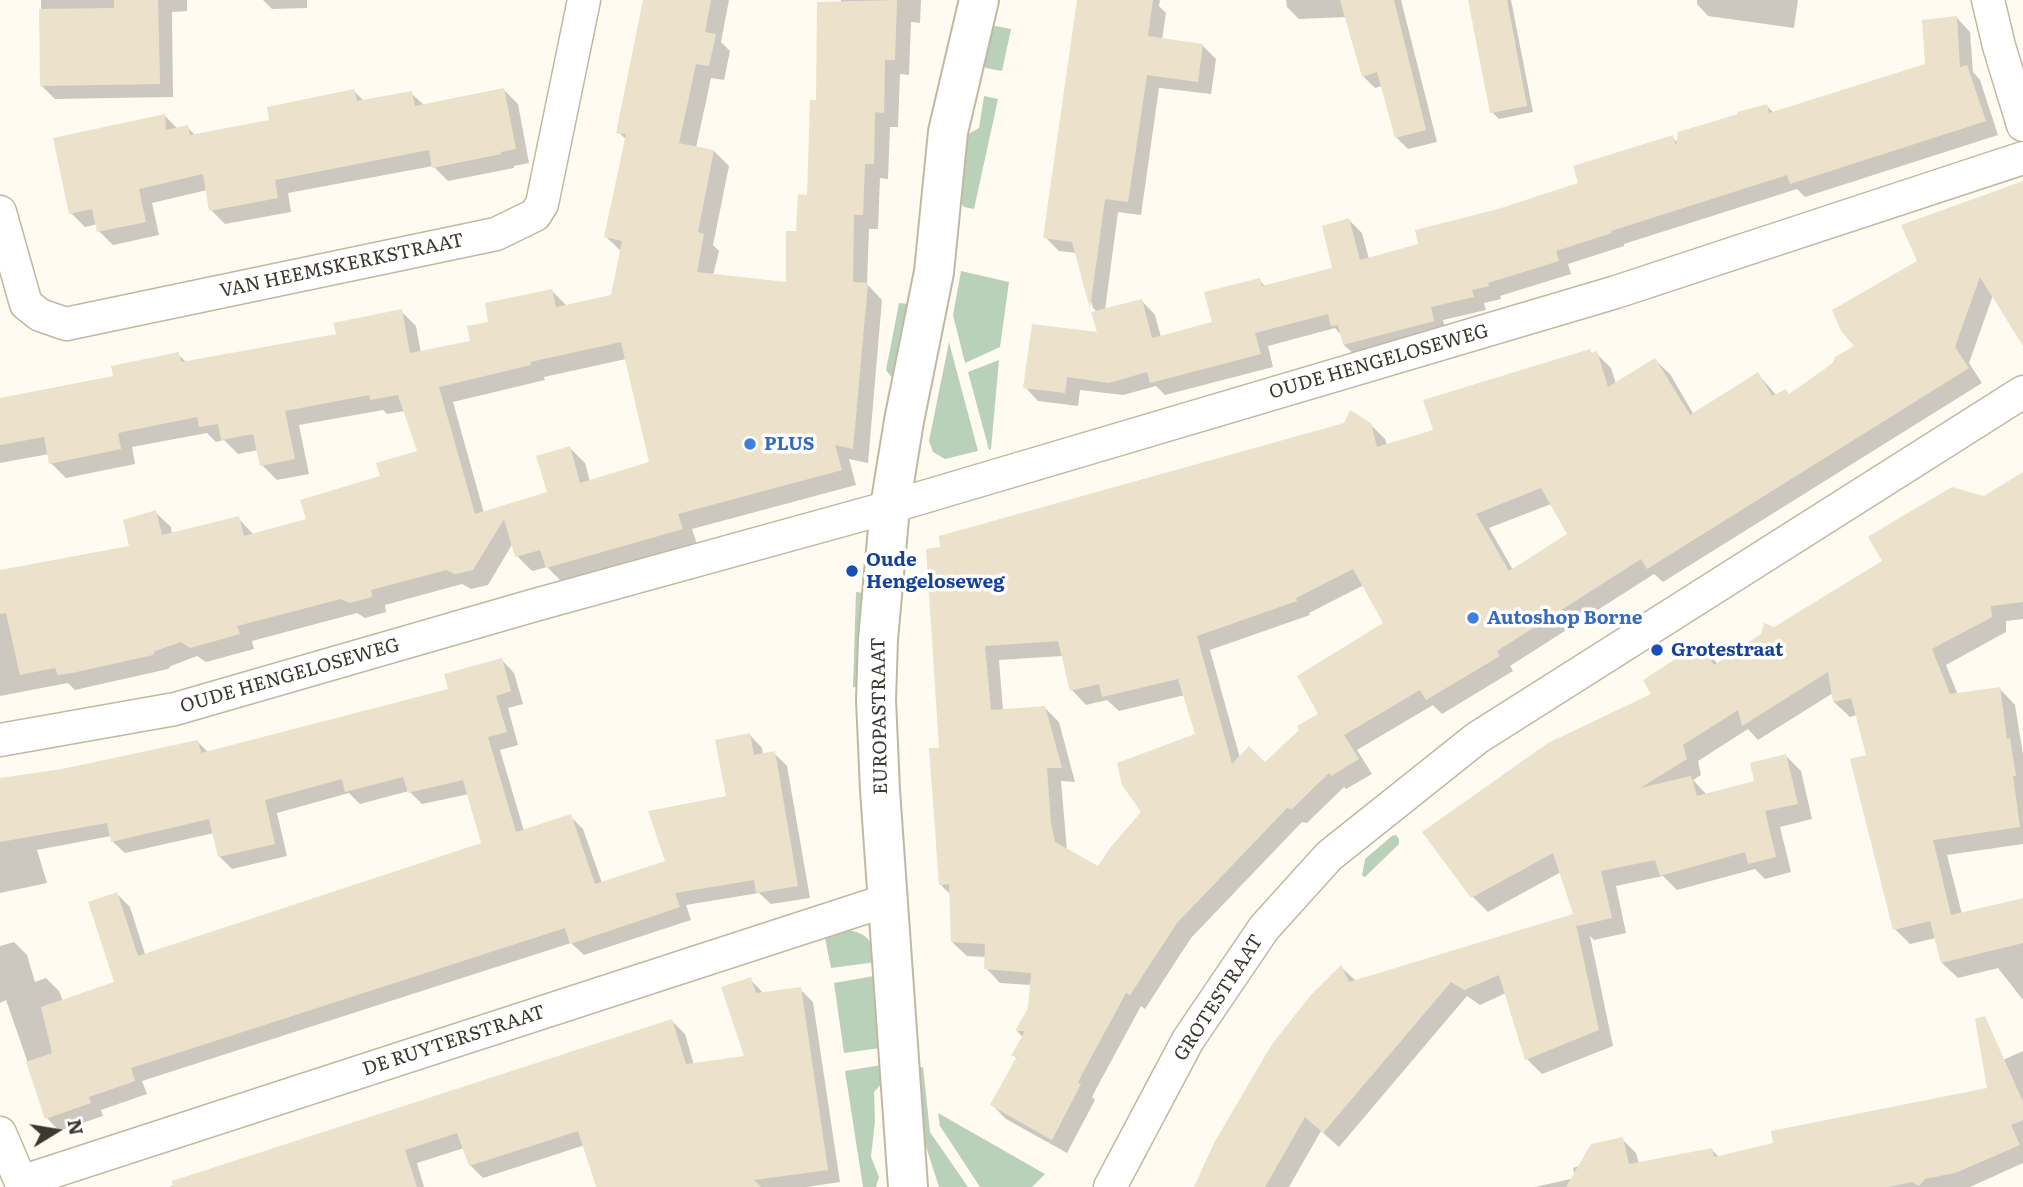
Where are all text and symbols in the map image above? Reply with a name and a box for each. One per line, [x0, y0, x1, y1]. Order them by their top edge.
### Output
street label: VAN HEEMSKERKSTRAAT [218, 229, 466, 303]
street label: OUDE HENGELOSEWEG [1267, 320, 1491, 404]
place label: PLUS [764, 433, 814, 455]
marker: PLUS [742, 436, 758, 452]
place label: Oude Hengeloseweg [866, 549, 1005, 593]
marker: Oude Hengeloseweg [844, 563, 860, 579]
place label: Autoshop Borne [1487, 607, 1642, 629]
marker: Autoshop Borne [1465, 610, 1481, 626]
street label: OUDE HENGELOSEWEG [178, 634, 402, 718]
street label: EUROPASTRAAT [867, 637, 893, 795]
place label: Grotestraat [1671, 639, 1783, 661]
marker: Grotestraat [1649, 642, 1665, 658]
street label: GROTESTRAAT [1170, 930, 1268, 1066]
street label: DE RUYTERSTRAAT [360, 1001, 548, 1081]
north arrow [21, 1096, 91, 1166]
text: N [61, 1116, 92, 1137]

